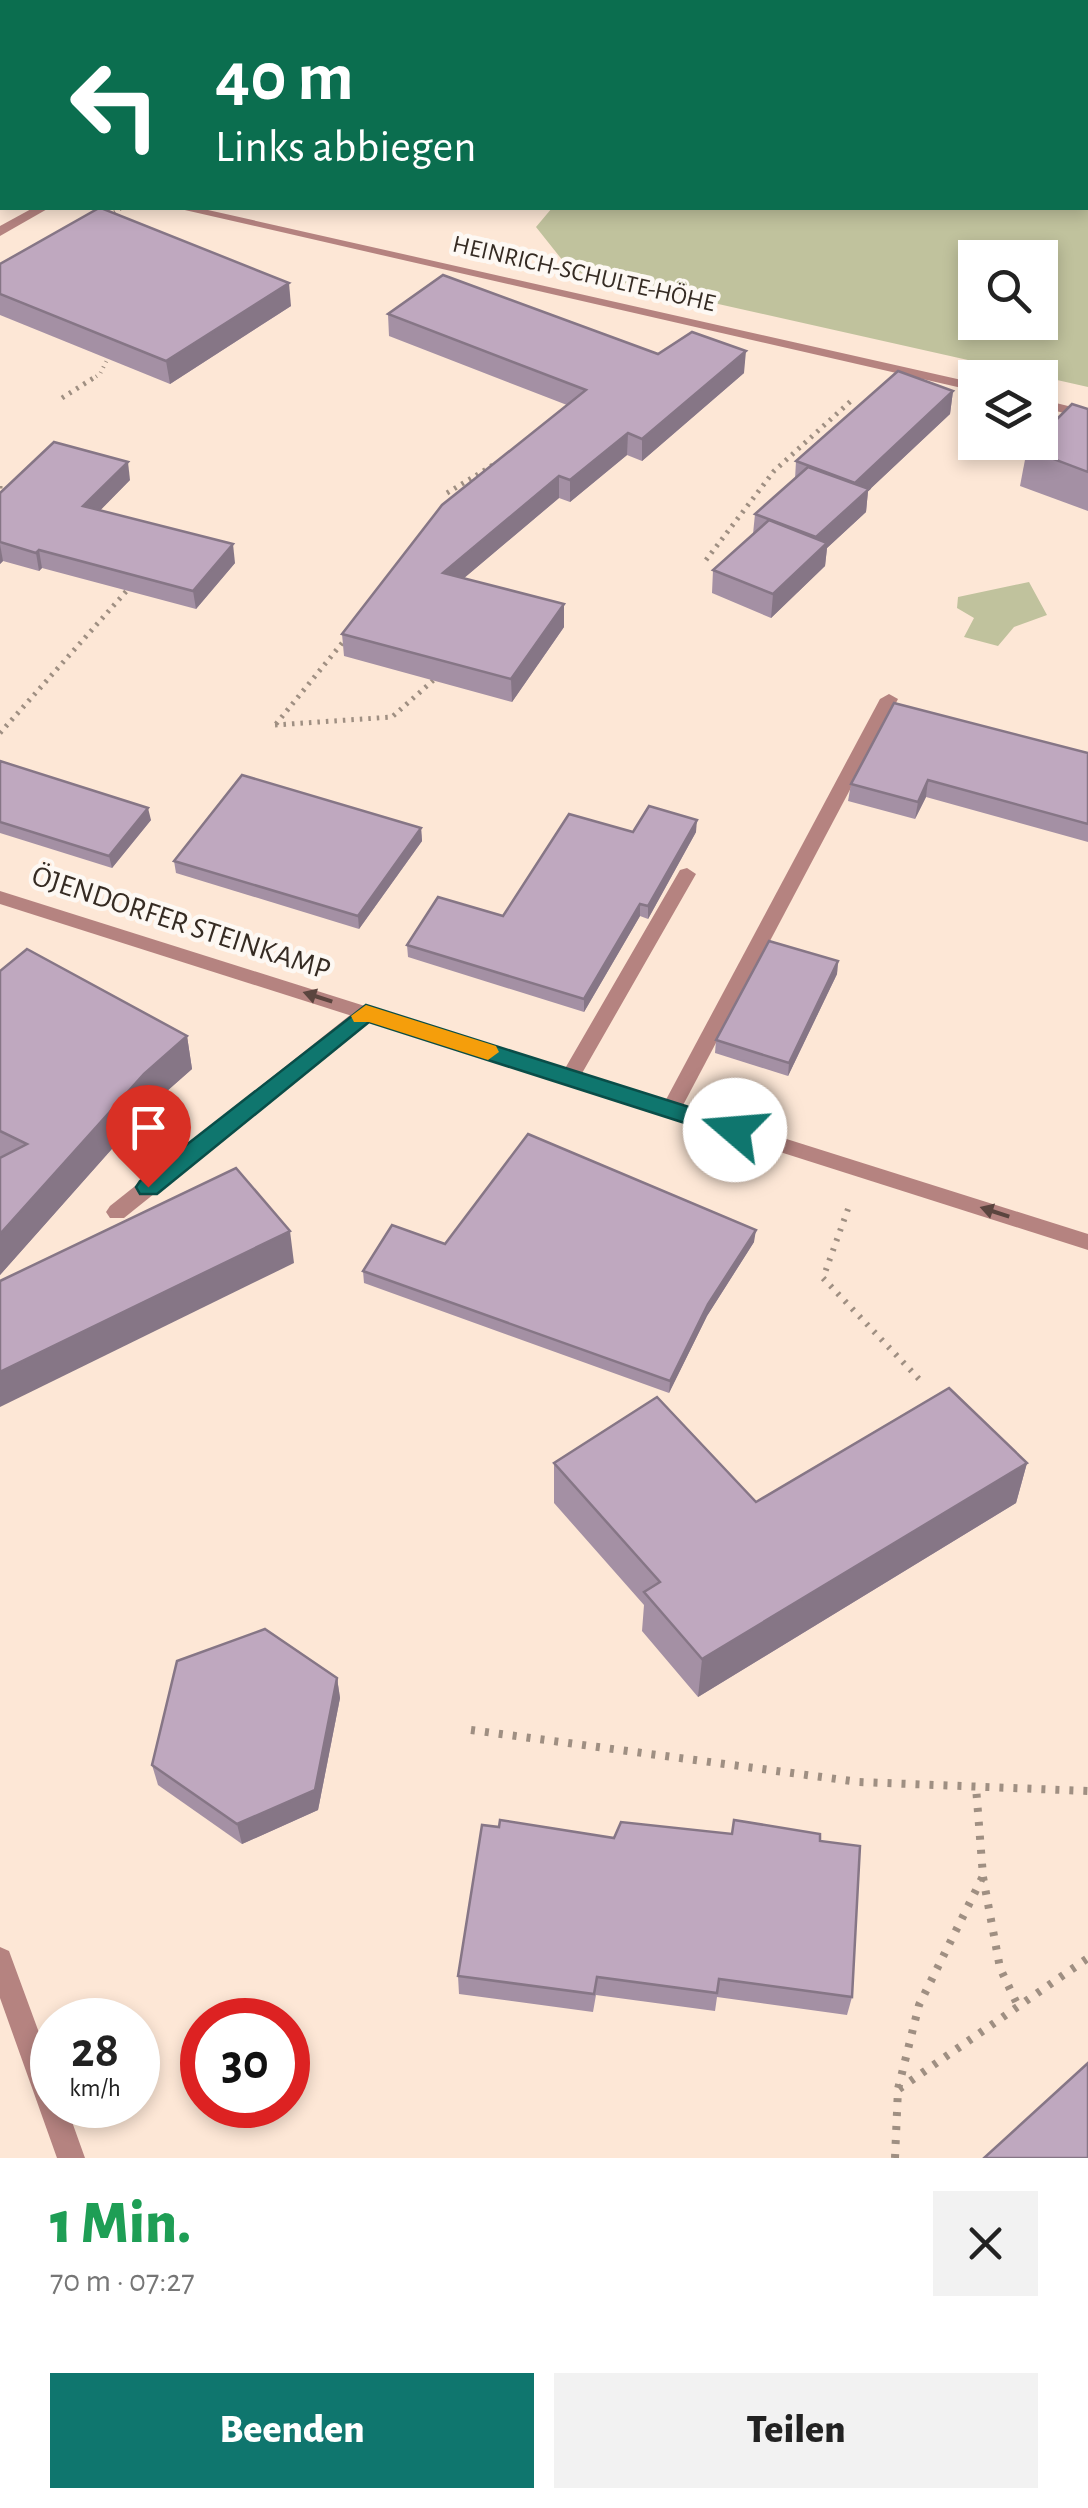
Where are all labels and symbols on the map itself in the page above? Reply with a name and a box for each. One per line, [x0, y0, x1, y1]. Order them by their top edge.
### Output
street label: HEINRICH-SCHULTE-HÖHE [450, 230, 718, 316]
street label: ÖJENDORFER STEINKAMP [28, 860, 334, 985]
one-way arrow [303, 989, 333, 1004]
position arrow [683, 1078, 787, 1182]
pin [106, 1085, 191, 1188]
one-way arrow [979, 1204, 1010, 1219]
speed limit sign: 30 [180, 1998, 310, 2128]

